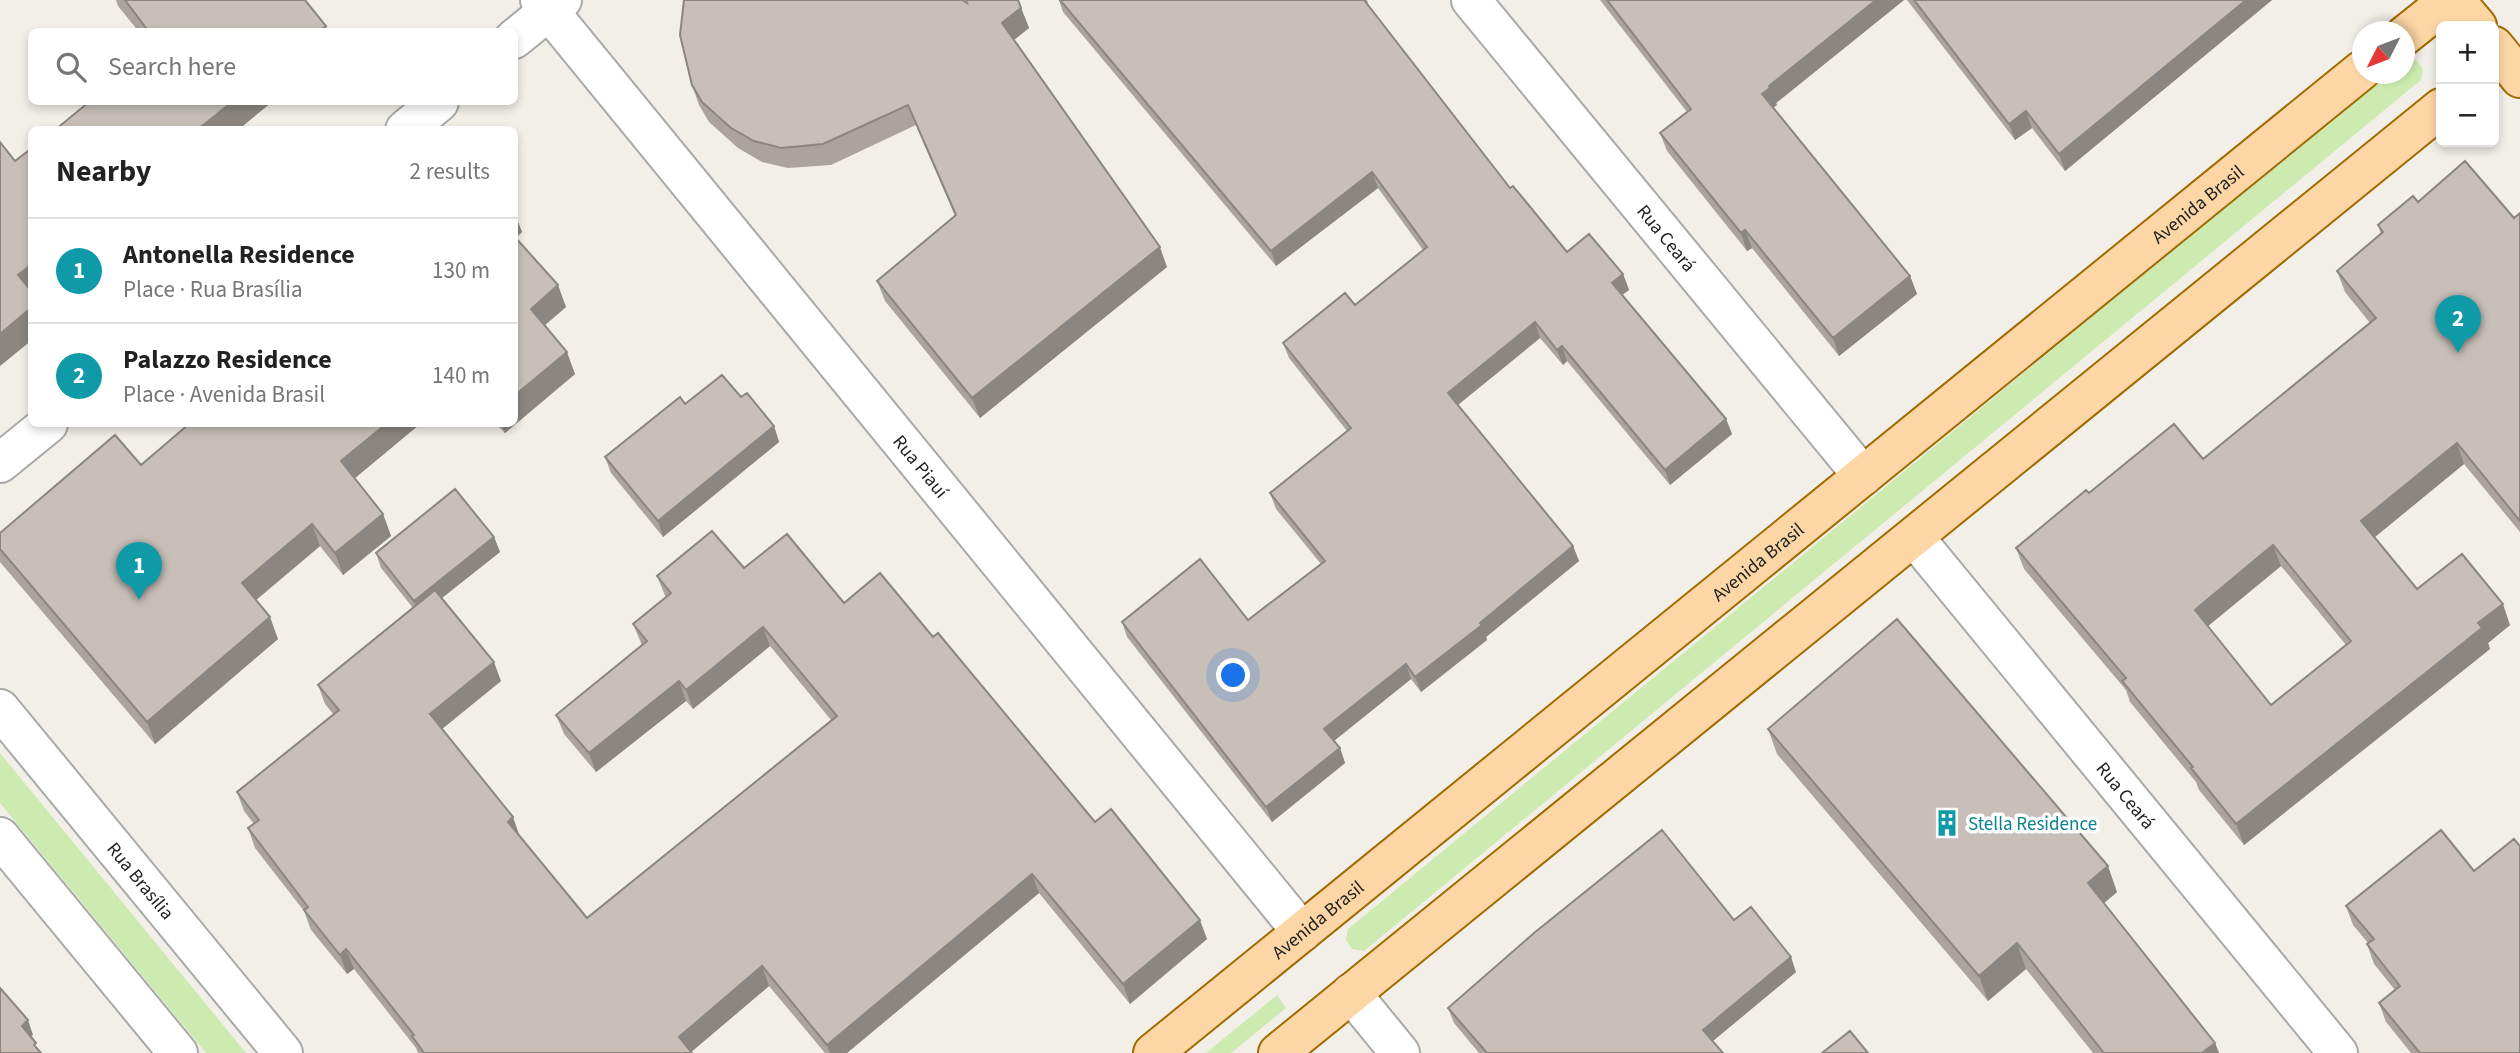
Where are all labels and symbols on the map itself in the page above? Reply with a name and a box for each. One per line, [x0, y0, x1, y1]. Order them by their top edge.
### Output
north arrow [2352, 21, 2415, 84]
street label: Avenida Brasil [2146, 159, 2250, 251]
street label: Rua Ceará [1630, 199, 1701, 278]
pin: 2 [2435, 295, 2481, 353]
street label: Rua Piauí [886, 430, 955, 505]
street label: Avenida Brasil [1706, 517, 1810, 608]
pin: 1 [116, 542, 162, 600]
your location [1216, 658, 1250, 692]
street label: Rua Ceará [2089, 757, 2161, 835]
building icon: Stella Residence [1932, 808, 1962, 838]
place label: Stella Residence [1968, 811, 2097, 838]
street label: Rua Brasília [100, 837, 180, 926]
street label: Avenida Brasil [1267, 875, 1370, 966]

